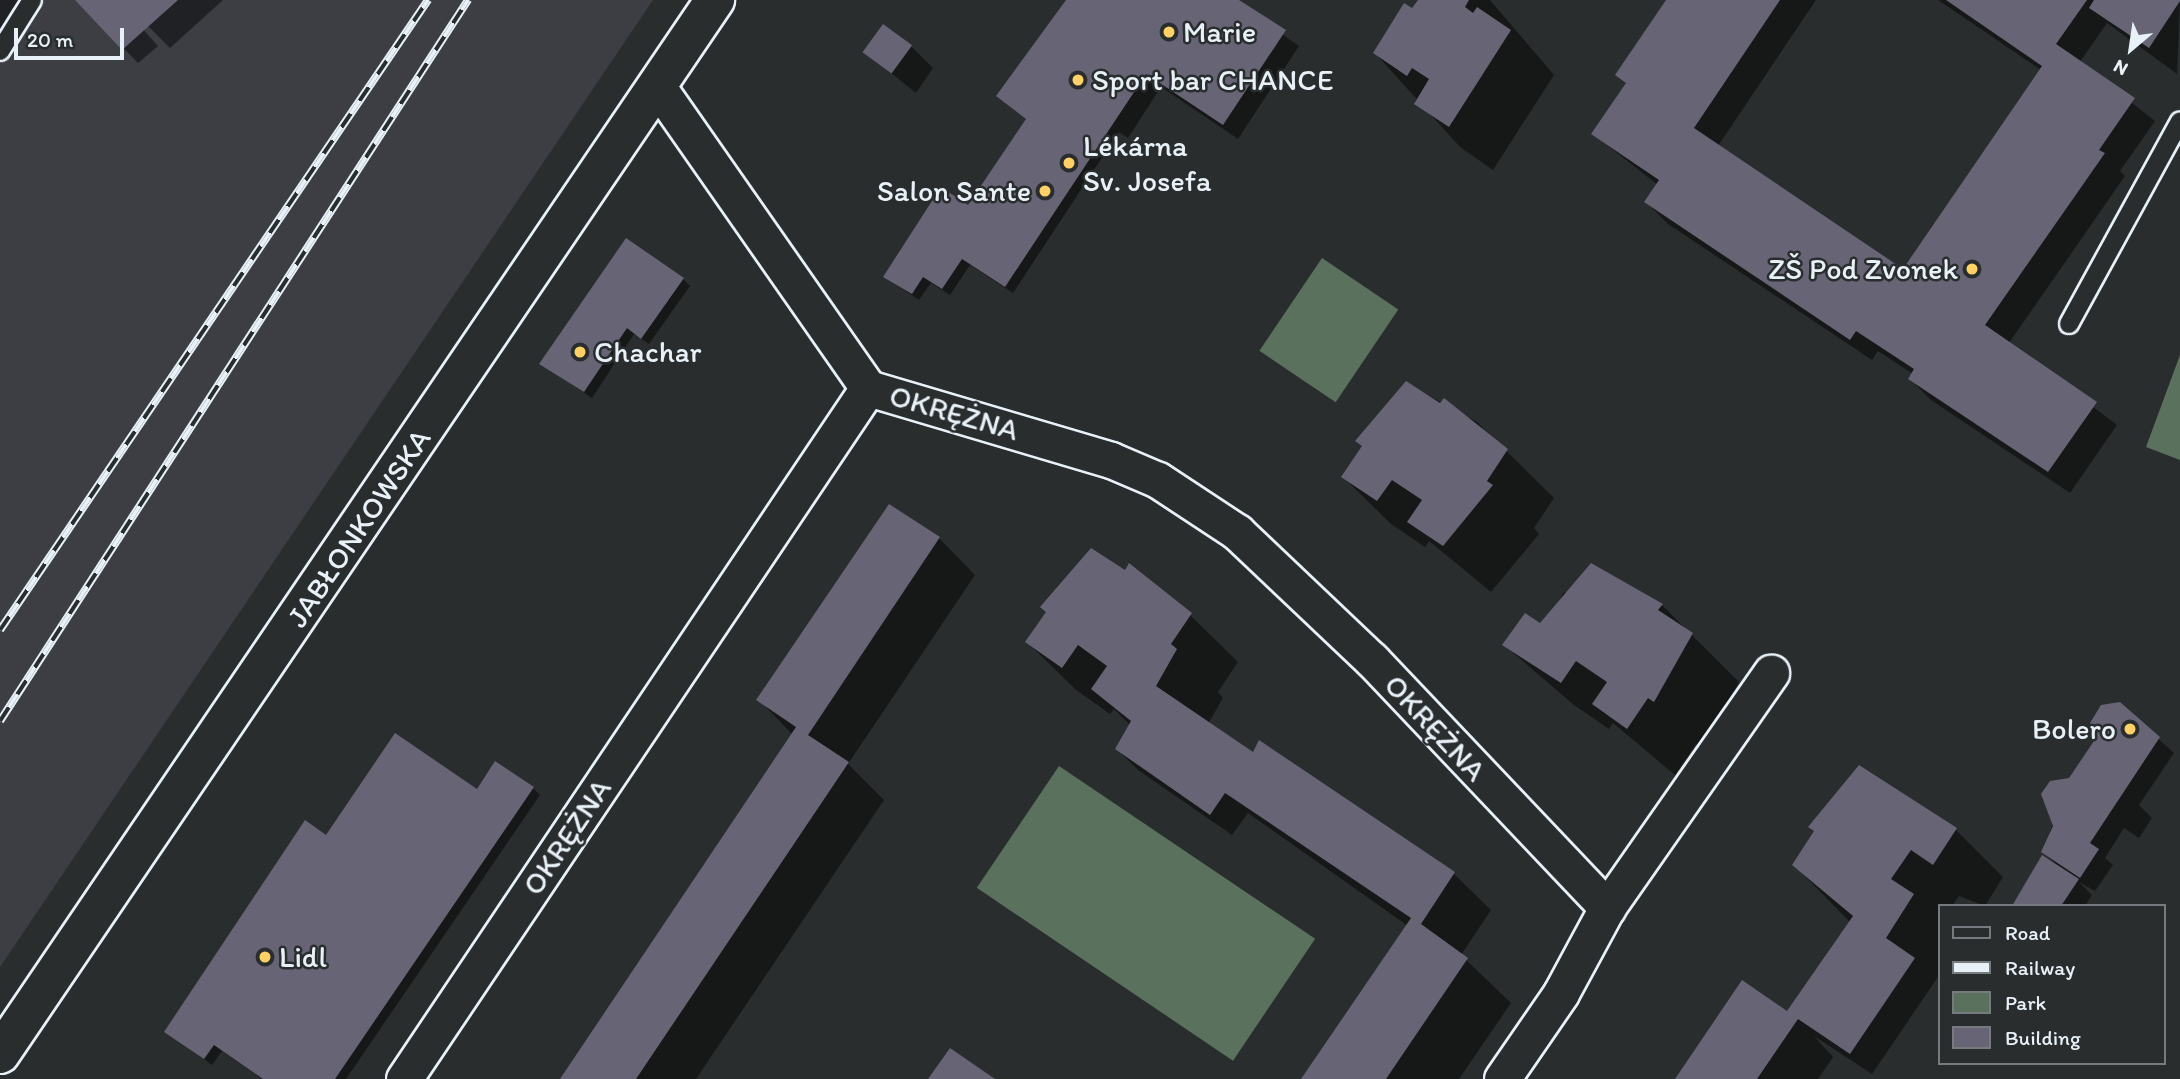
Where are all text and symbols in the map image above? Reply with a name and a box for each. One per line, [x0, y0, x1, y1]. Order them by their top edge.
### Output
scale bar [18, 14, 128, 58]
place label: Marie [1183, 14, 1256, 50]
north arrow [2096, 14, 2166, 84]
marker: Marie [1161, 24, 1177, 40]
text: 20 m [27, 27, 73, 52]
text: N [2109, 55, 2132, 81]
place label: Sport bar CHANCE [1092, 62, 1334, 98]
marker: Sport bar CHANCE [1070, 72, 1086, 88]
place label: Lékárna Sv. Josefa [1083, 128, 1212, 198]
marker: Lékárna Sv. Josefa [1061, 155, 1077, 171]
place label: Salon Sante [877, 173, 1031, 209]
marker: Salon Sante [1037, 183, 1053, 199]
place label: ZŠ Pod Zvonek [1771, 251, 1958, 287]
marker: ZŠ Pod Zvonek [1964, 261, 1980, 277]
place label: Chachar [594, 334, 701, 370]
marker: Chachar [572, 344, 588, 360]
street label: OKRĘŻNA [885, 377, 1023, 449]
street label: JABŁONKOWSKA [279, 422, 439, 634]
street label: OKRĘŻNA [1377, 667, 1493, 789]
place label: Bolero [2032, 711, 2116, 747]
marker: Bolero [2122, 721, 2138, 737]
street label: OKRĘŻNA [515, 772, 619, 902]
legend [1938, 904, 2166, 1065]
text: Road [2005, 920, 2050, 945]
place label: Lidl [279, 939, 327, 975]
marker: Lidl [257, 949, 273, 965]
text: Railway [2005, 955, 2075, 980]
text: Park [2005, 990, 2046, 1015]
text: Building [2005, 1025, 2081, 1050]

